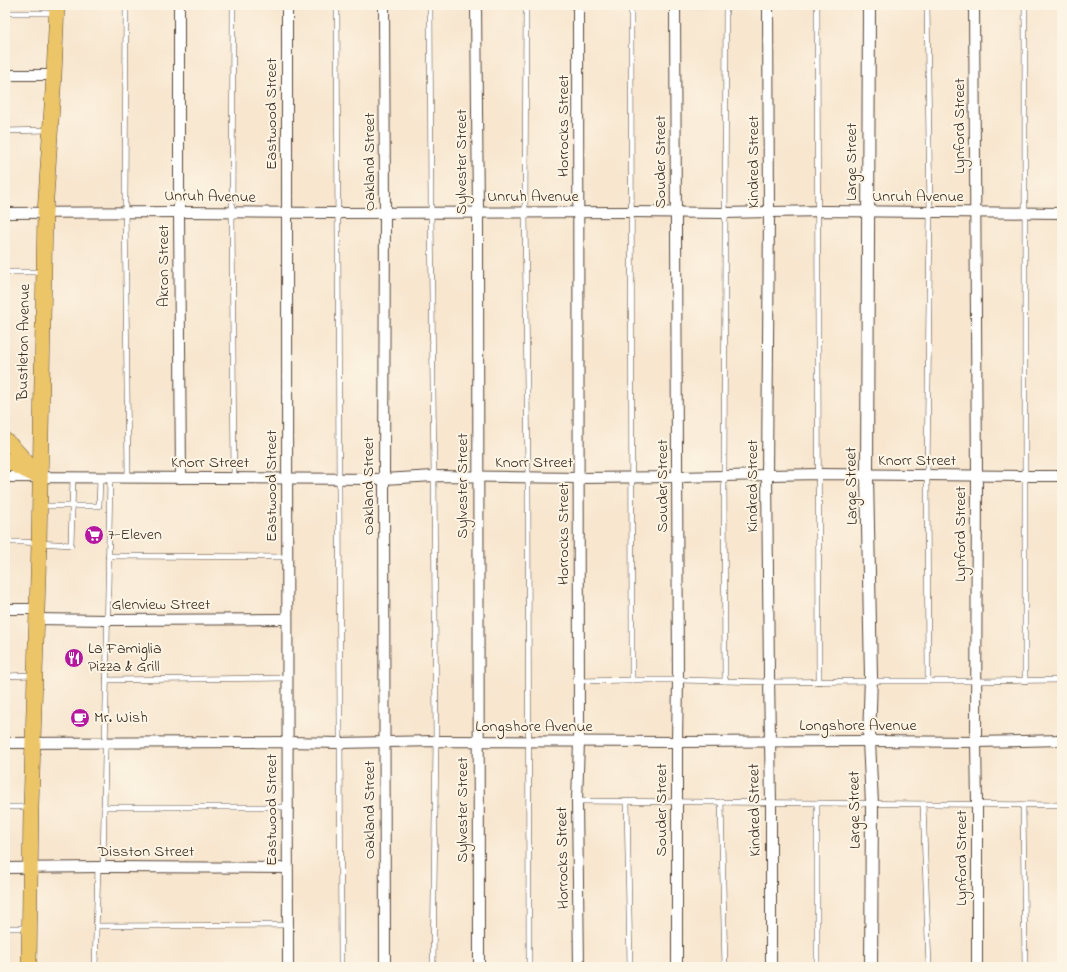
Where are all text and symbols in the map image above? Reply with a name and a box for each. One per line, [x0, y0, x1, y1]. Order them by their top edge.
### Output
street label: Eastwood Street [260, 57, 284, 170]
street label: Horrocks Street [552, 74, 576, 177]
street label: Lynford Street [948, 77, 972, 174]
street label: Sylvester Street [450, 109, 474, 215]
street label: Oakland Street [358, 112, 382, 211]
street label: Souder Street [649, 115, 673, 209]
street label: Kindred Street [742, 115, 766, 208]
street label: Large Street [840, 122, 864, 201]
street label: Unruh Avenue [164, 184, 257, 210]
street label: Unruh Avenue [487, 185, 580, 209]
street label: Unruh Avenue [872, 185, 965, 209]
street label: Akron Street [152, 224, 176, 307]
street label: Bustleton Avenue [11, 283, 37, 402]
street label: Eastwood Street [260, 429, 284, 542]
street label: Sylvester Street [451, 433, 475, 539]
street label: Oakland Street [357, 436, 381, 535]
street label: Souder Street [651, 439, 675, 533]
street label: Kindred Street [741, 439, 765, 532]
street label: Large Street [839, 446, 865, 525]
street label: Knorr Street [878, 449, 957, 473]
street label: Knorr Street [171, 451, 250, 475]
street label: Knorr Street [495, 451, 574, 475]
street label: Horrocks Street [552, 482, 576, 585]
street label: Lynford Street [949, 485, 973, 582]
place label: 7-Eleven [108, 523, 162, 547]
supermarket icon: 7-Eleven [83, 524, 105, 546]
street label: Glenview Street [112, 593, 211, 617]
place label: La Famiglia Pizza & Grill [88, 637, 162, 679]
restaurant icon: La Famiglia Pizza & Grill [63, 647, 85, 669]
place label: Mr. Wish [94, 706, 148, 730]
cafe icon: Mr. Wish [69, 707, 91, 729]
street label: Longshore Avenue [799, 714, 918, 738]
street label: Longshore Avenue [475, 715, 594, 739]
street label: Eastwood Street [260, 753, 284, 866]
street label: Sylvester Street [451, 757, 475, 863]
street label: Oakland Street [358, 760, 382, 859]
street label: Souder Street [650, 763, 674, 857]
street label: Kindred Street [742, 763, 768, 857]
street label: Large Street [842, 770, 868, 849]
street label: Horrocks Street [550, 806, 576, 909]
street label: Lynford Street [950, 809, 974, 906]
street label: Disston Street [97, 840, 195, 864]

